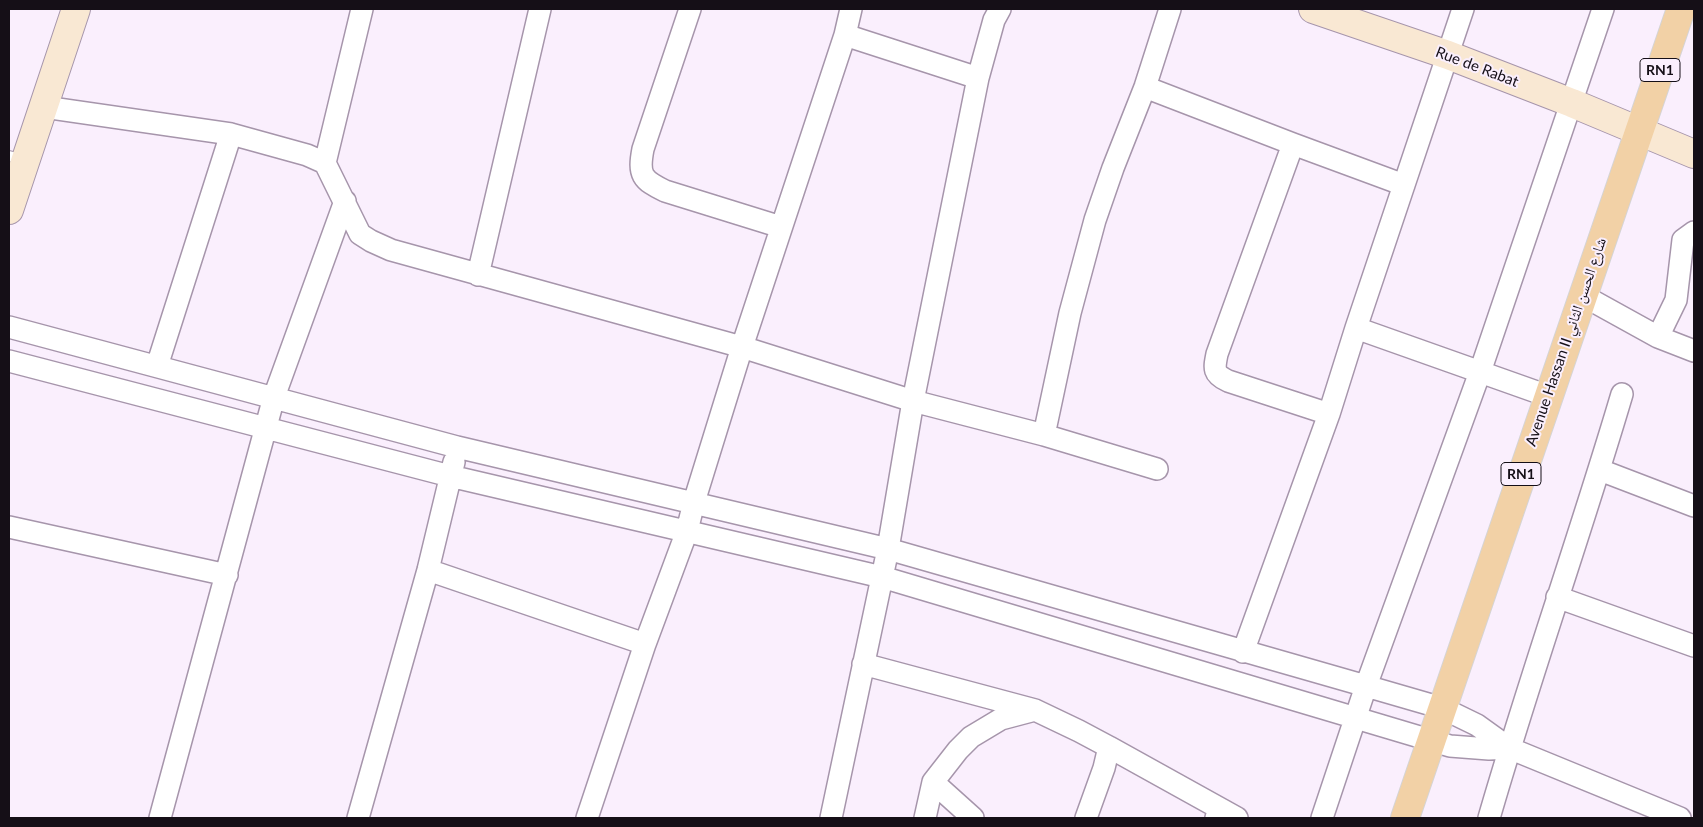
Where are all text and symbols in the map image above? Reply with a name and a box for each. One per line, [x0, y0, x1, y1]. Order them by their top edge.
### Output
street label: Rue de Rabat [1433, 43, 1521, 91]
road number: RN1 [1640, 58, 1680, 82]
street label: Avenue Hassan II شارع الحسن الثاني [1522, 235, 1610, 449]
road number: RN1 [1501, 462, 1541, 486]

